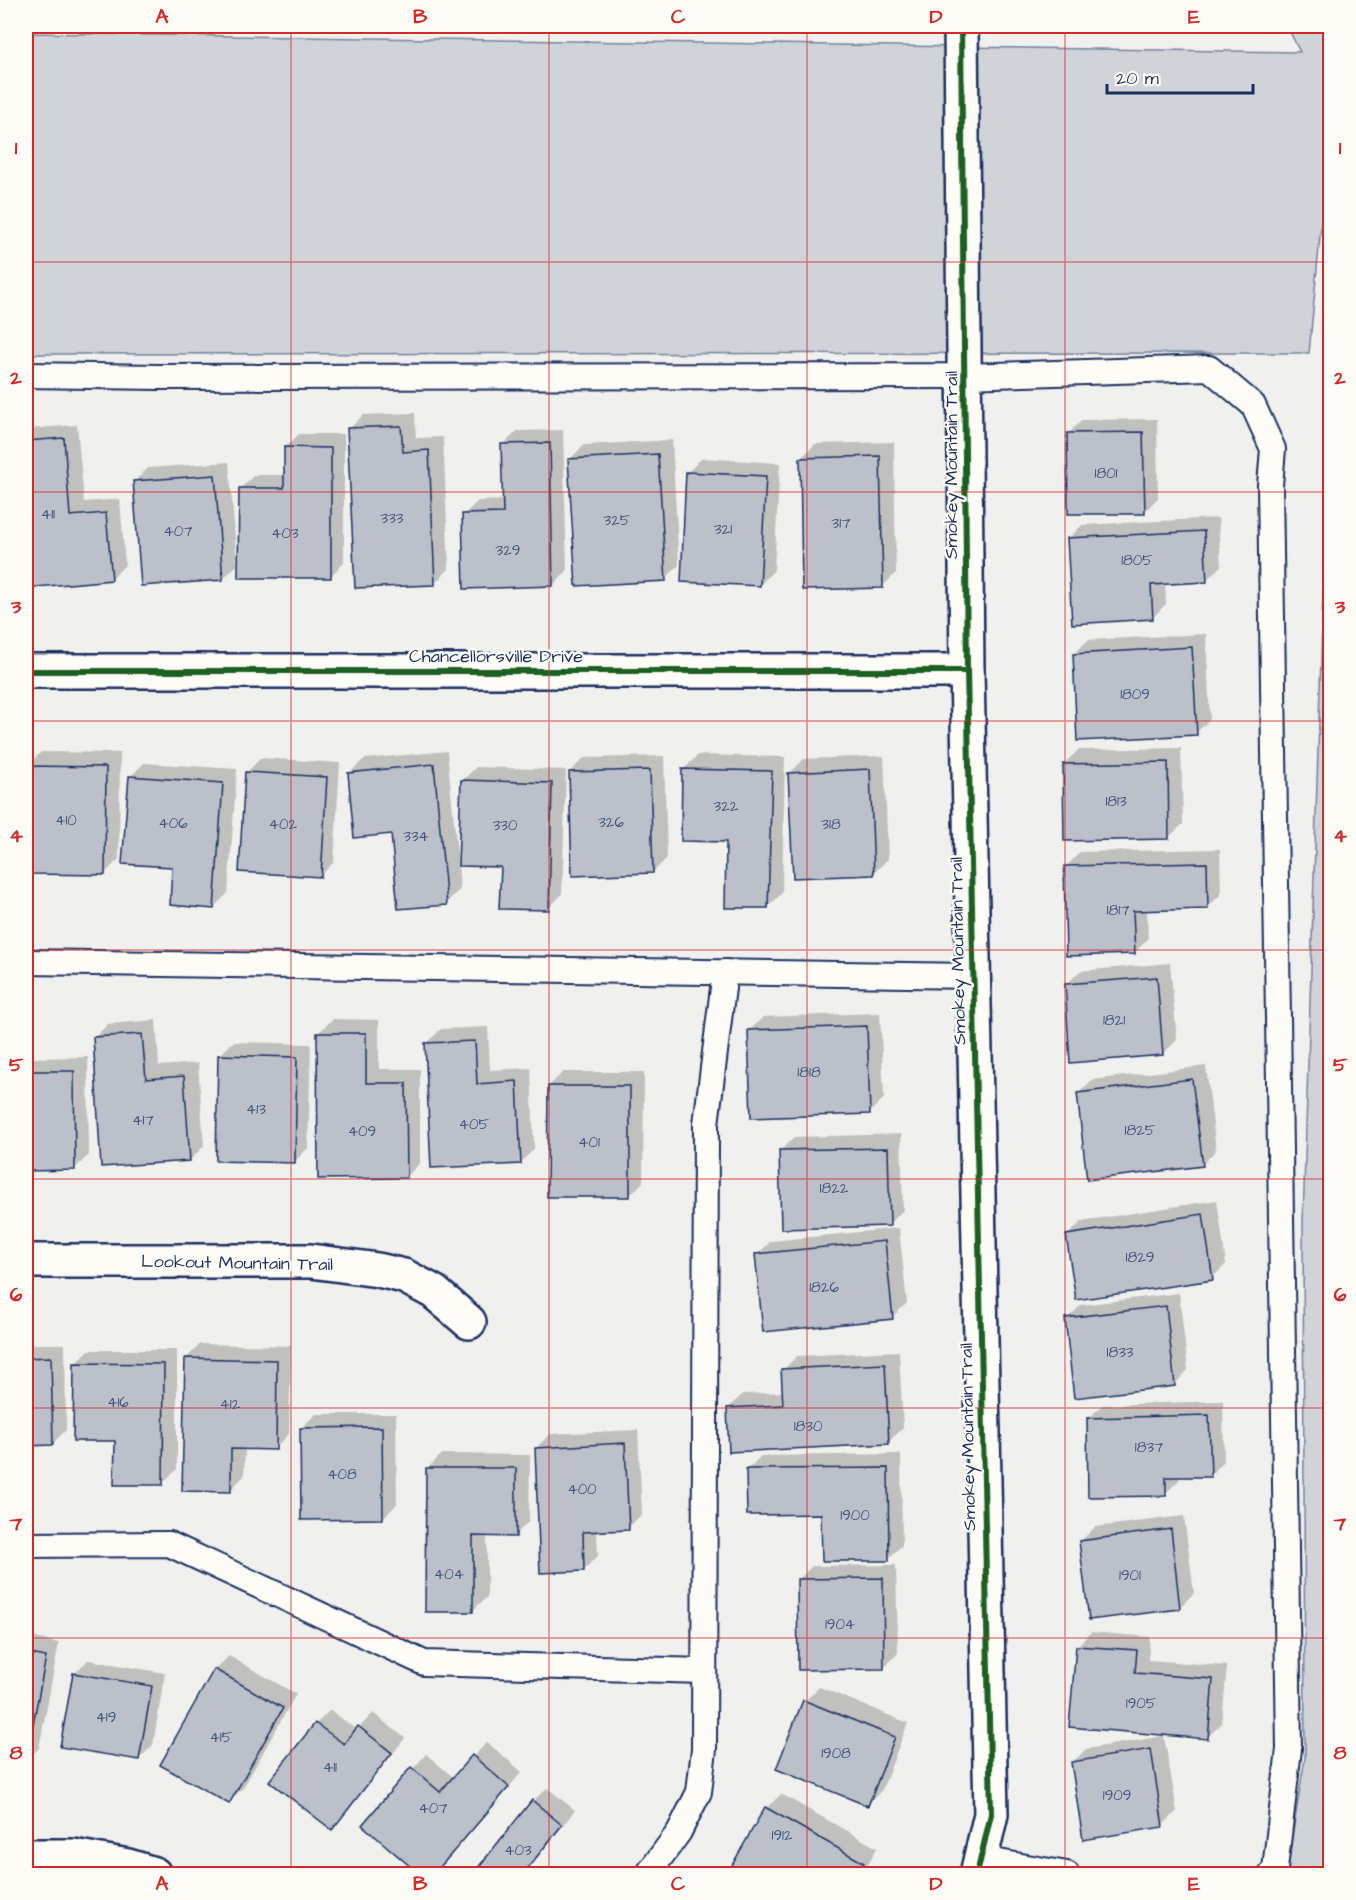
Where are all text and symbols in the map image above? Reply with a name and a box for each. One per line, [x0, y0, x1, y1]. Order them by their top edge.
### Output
text: A [156, 3, 169, 31]
text: B [413, 3, 428, 31]
text: C [671, 3, 686, 31]
text: D [930, 3, 943, 31]
text: E [1188, 3, 1200, 31]
scale bar [1107, 57, 1252, 95]
text: 20 m [1116, 66, 1159, 91]
text: 1 [15, 134, 18, 162]
text: 1 [1339, 134, 1342, 162]
text: 2 [9, 364, 22, 392]
text: 2 [1333, 364, 1346, 392]
street label: Smokey Mountain Trail [939, 371, 965, 559]
house number: 1801 [1094, 463, 1118, 484]
house number: 411 [41, 504, 55, 525]
house number: 333 [381, 508, 404, 529]
house number: 325 [604, 510, 631, 531]
house number: 317 [832, 513, 850, 534]
house number: 321 [714, 519, 732, 540]
house number: 407 [164, 521, 192, 542]
house number: 403 [271, 523, 299, 544]
house number: 329 [496, 540, 520, 561]
house number: 1805 [1121, 550, 1153, 571]
text: 3 [10, 593, 22, 621]
text: 3 [1334, 593, 1346, 621]
street label: Chancellorsville Drive [409, 644, 583, 669]
house number: 1809 [1120, 684, 1150, 705]
house number: 1813 [1105, 791, 1127, 812]
house number: 322 [714, 796, 739, 817]
house number: 410 [55, 810, 77, 831]
house number: 326 [598, 812, 624, 833]
house number: 406 [158, 813, 188, 834]
house number: 402 [269, 814, 298, 835]
house number: 318 [821, 814, 841, 835]
house number: 330 [493, 815, 518, 836]
text: 4 [9, 822, 23, 850]
text: 4 [1333, 822, 1347, 850]
house number: 334 [403, 826, 429, 847]
street label: Smokey Mountain Trail [944, 857, 973, 1045]
house number: 1817 [1107, 900, 1129, 921]
house number: 1821 [1103, 1010, 1125, 1031]
text: 5 [9, 1051, 24, 1079]
text: 5 [1333, 1051, 1348, 1079]
house number: 1818 [797, 1062, 821, 1083]
house number: 413 [246, 1099, 266, 1120]
house number: 417 [132, 1110, 154, 1131]
house number: 405 [459, 1114, 490, 1135]
house number: 1825 [1125, 1120, 1156, 1141]
house number: 409 [348, 1121, 376, 1142]
house number: 401 [578, 1132, 600, 1153]
house number: 1822 [820, 1178, 849, 1199]
house number: 1829 [1126, 1247, 1154, 1268]
street label: Lookout Mountain Trail [141, 1249, 333, 1277]
house number: 1826 [809, 1277, 839, 1298]
text: 6 [10, 1281, 23, 1309]
text: 6 [1334, 1281, 1347, 1309]
house number: 1833 [1107, 1342, 1134, 1363]
street label: Smokey Mountain Trail [954, 1343, 983, 1531]
house number: 416 [107, 1392, 129, 1413]
house number: 412 [220, 1394, 241, 1415]
house number: 1830 [794, 1416, 823, 1437]
house number: 1837 [1135, 1437, 1163, 1458]
house number: 408 [327, 1464, 357, 1485]
house number: 400 [567, 1479, 597, 1500]
house number: 1900 [840, 1505, 870, 1526]
text: 7 [9, 1510, 23, 1538]
text: 7 [1333, 1510, 1347, 1538]
house number: 404 [434, 1564, 464, 1585]
house number: 1901 [1119, 1565, 1141, 1586]
house number: 1904 [825, 1614, 855, 1635]
house number: 1905 [1126, 1693, 1157, 1714]
house number: 419 [96, 1707, 116, 1728]
house number: 415 [210, 1727, 233, 1748]
text: 8 [10, 1739, 23, 1767]
text: 8 [1334, 1739, 1347, 1767]
house number: 1908 [821, 1743, 851, 1764]
house number: 411 [323, 1757, 337, 1778]
house number: 1909 [1103, 1785, 1131, 1806]
house number: 407 [419, 1798, 447, 1819]
house number: 1912 [772, 1825, 793, 1846]
house number: 403 [504, 1840, 532, 1861]
text: A [156, 1870, 169, 1898]
text: B [413, 1870, 428, 1898]
text: C [671, 1870, 686, 1898]
text: D [930, 1870, 943, 1898]
text: E [1188, 1870, 1200, 1898]

